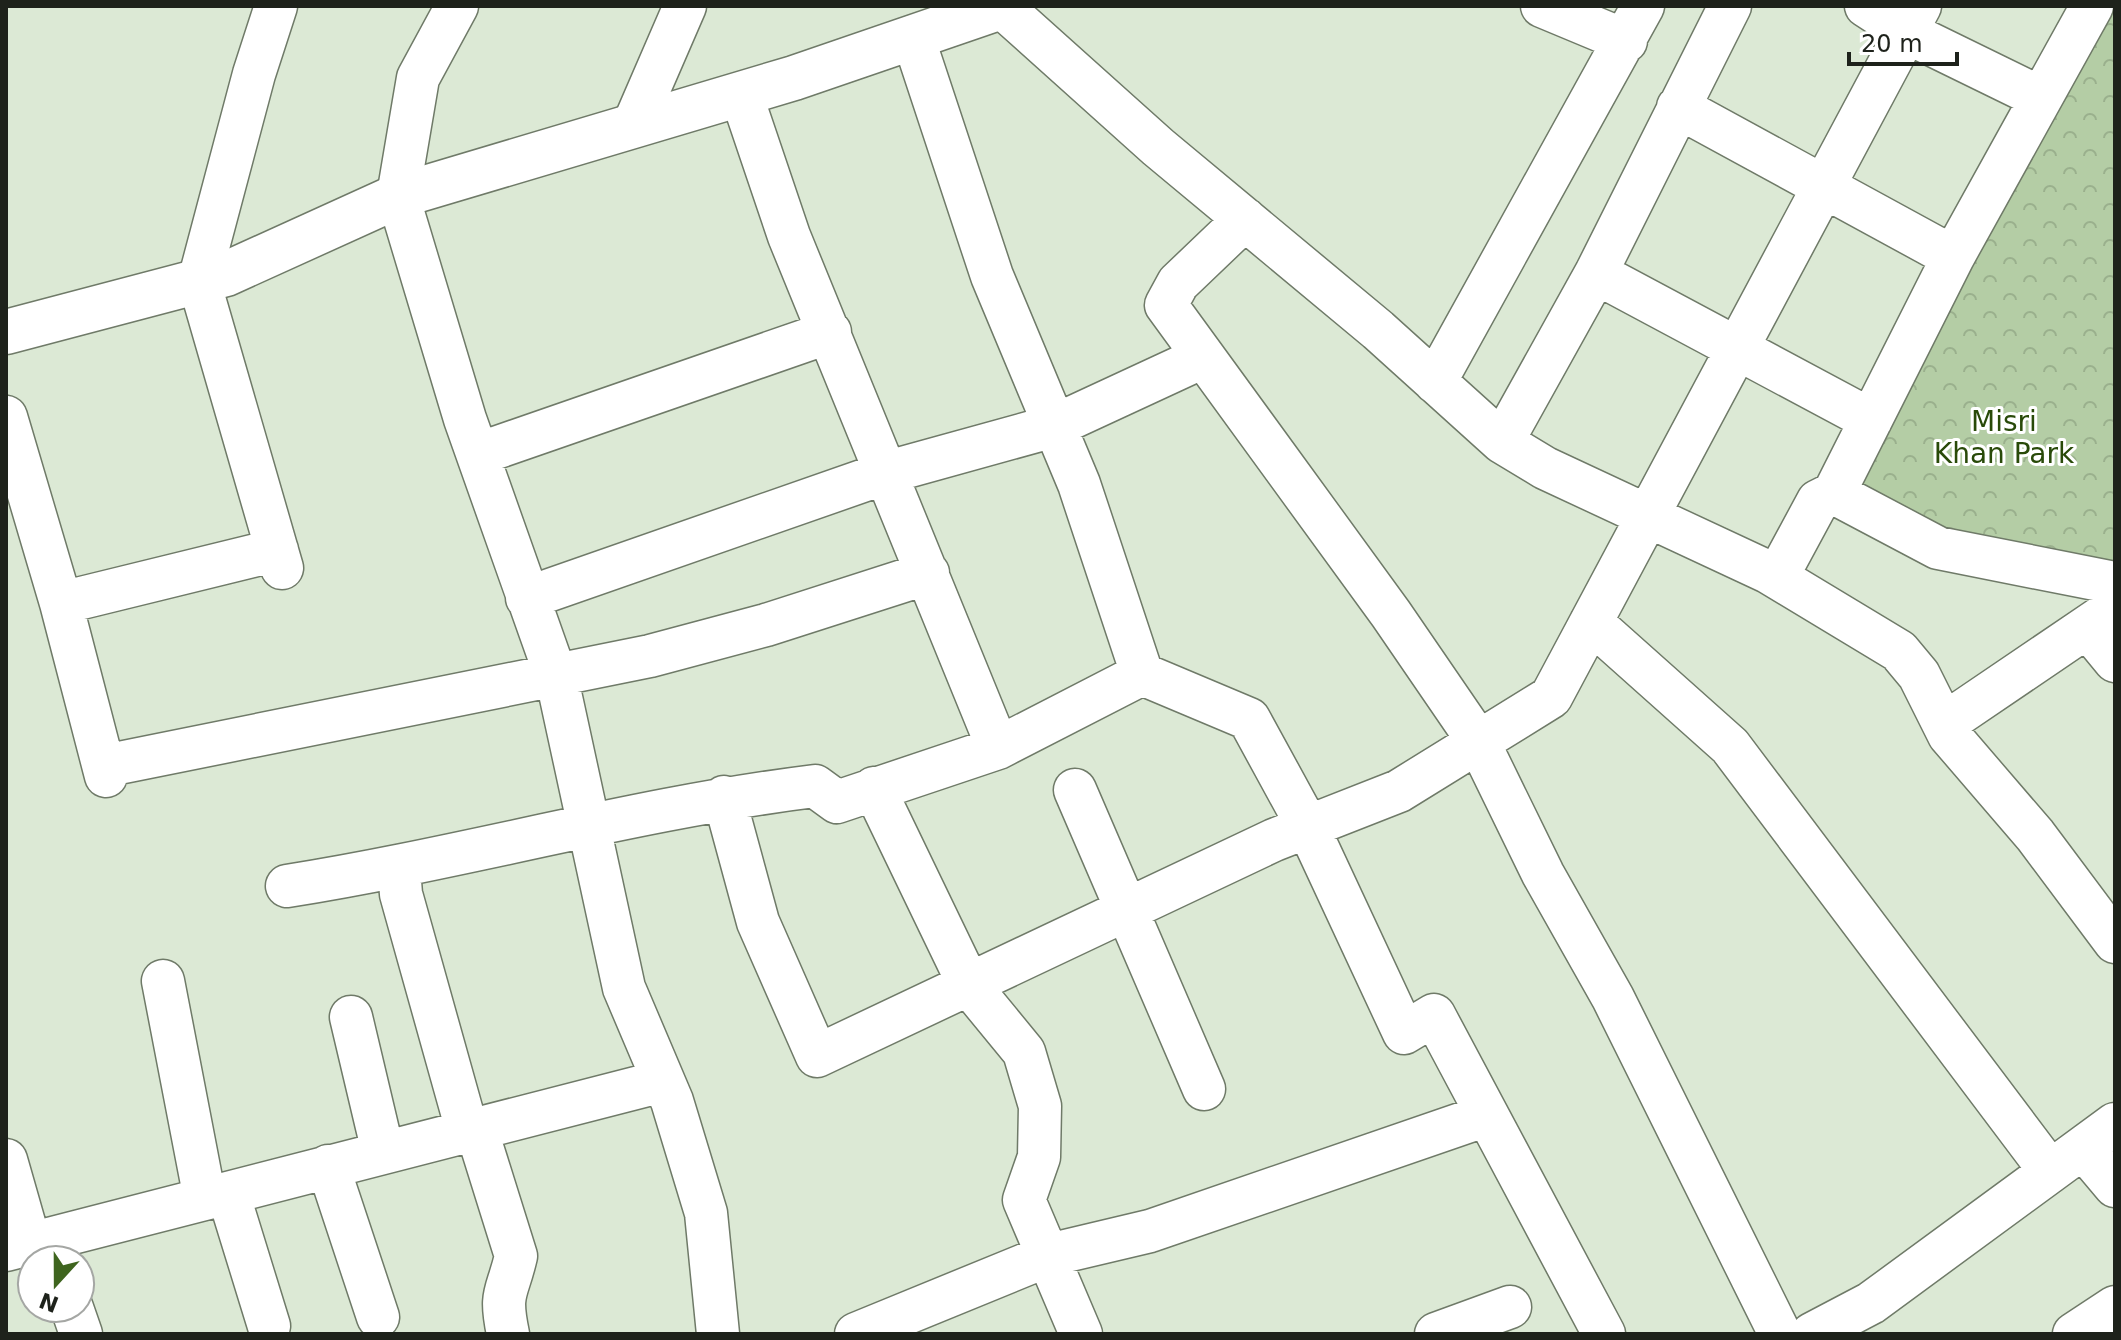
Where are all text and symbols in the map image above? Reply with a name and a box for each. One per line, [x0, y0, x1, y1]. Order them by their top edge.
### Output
scale bar [1849, 16, 1957, 66]
text: 20 m [1861, 30, 1923, 58]
park label: Misri Khan Park [1934, 405, 2075, 470]
north arrow [16, 1244, 96, 1324]
text: N [36, 1287, 62, 1317]

